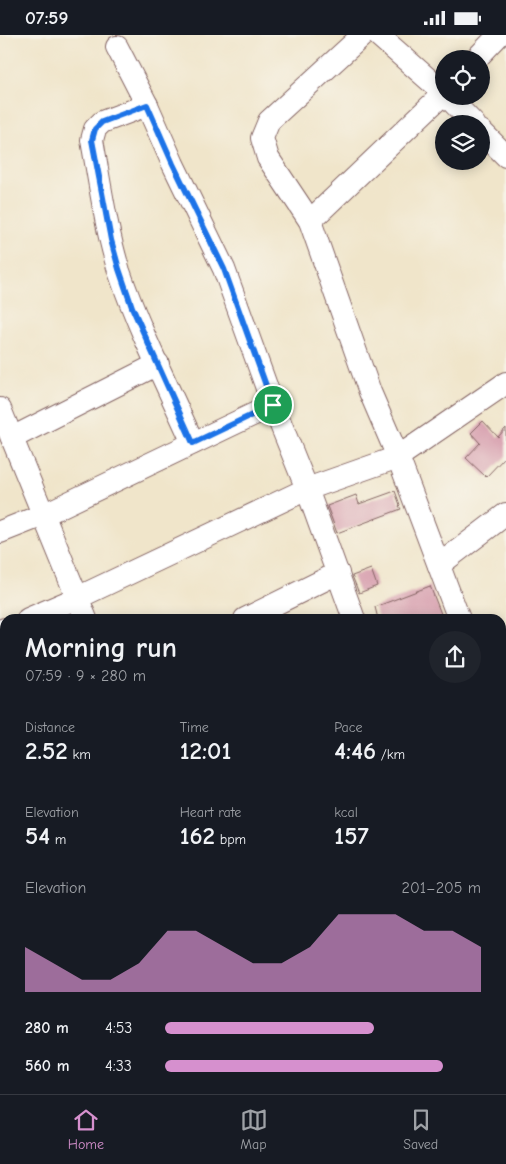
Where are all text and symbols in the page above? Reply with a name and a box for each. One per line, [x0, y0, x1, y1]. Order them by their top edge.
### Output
text: 07:59 [25, 7, 68, 29]
map controls [435, 50, 490, 170]
button: locate [435, 50, 490, 105]
button: layers [435, 115, 490, 170]
pin [252, 384, 294, 426]
icon: arrive [259, 391, 287, 419]
button: share [429, 631, 481, 683]
text: Morning run [25, 632, 177, 664]
text: 07:59 · 9 × 280 m [25, 667, 146, 685]
text: Distance [25, 719, 75, 736]
text: Time [180, 719, 209, 736]
text: Pace [334, 719, 363, 736]
text: 2.52 [25, 736, 68, 765]
text: 12:01 [180, 736, 231, 765]
text: 4:46 [334, 736, 376, 765]
text: km [68, 746, 91, 763]
text: /km [376, 746, 405, 763]
text: Elevation [25, 804, 79, 821]
text: Heart rate [180, 804, 241, 821]
text: kcal [334, 804, 358, 821]
text: 54 [25, 821, 50, 850]
text: 162 [180, 821, 215, 850]
text: 157 [334, 821, 369, 850]
text: m [50, 831, 66, 848]
text: bpm [215, 831, 246, 848]
text: Elevation [25, 879, 86, 897]
text: 201–205 m [402, 879, 481, 897]
text: 280 m [25, 1019, 69, 1037]
text: 4:53 [105, 1019, 132, 1037]
text: 560 m [25, 1057, 69, 1075]
text: 4:33 [105, 1057, 132, 1075]
tab: Home [68, 1106, 104, 1153]
tab: Map [240, 1106, 268, 1153]
tab: Saved [403, 1106, 438, 1153]

